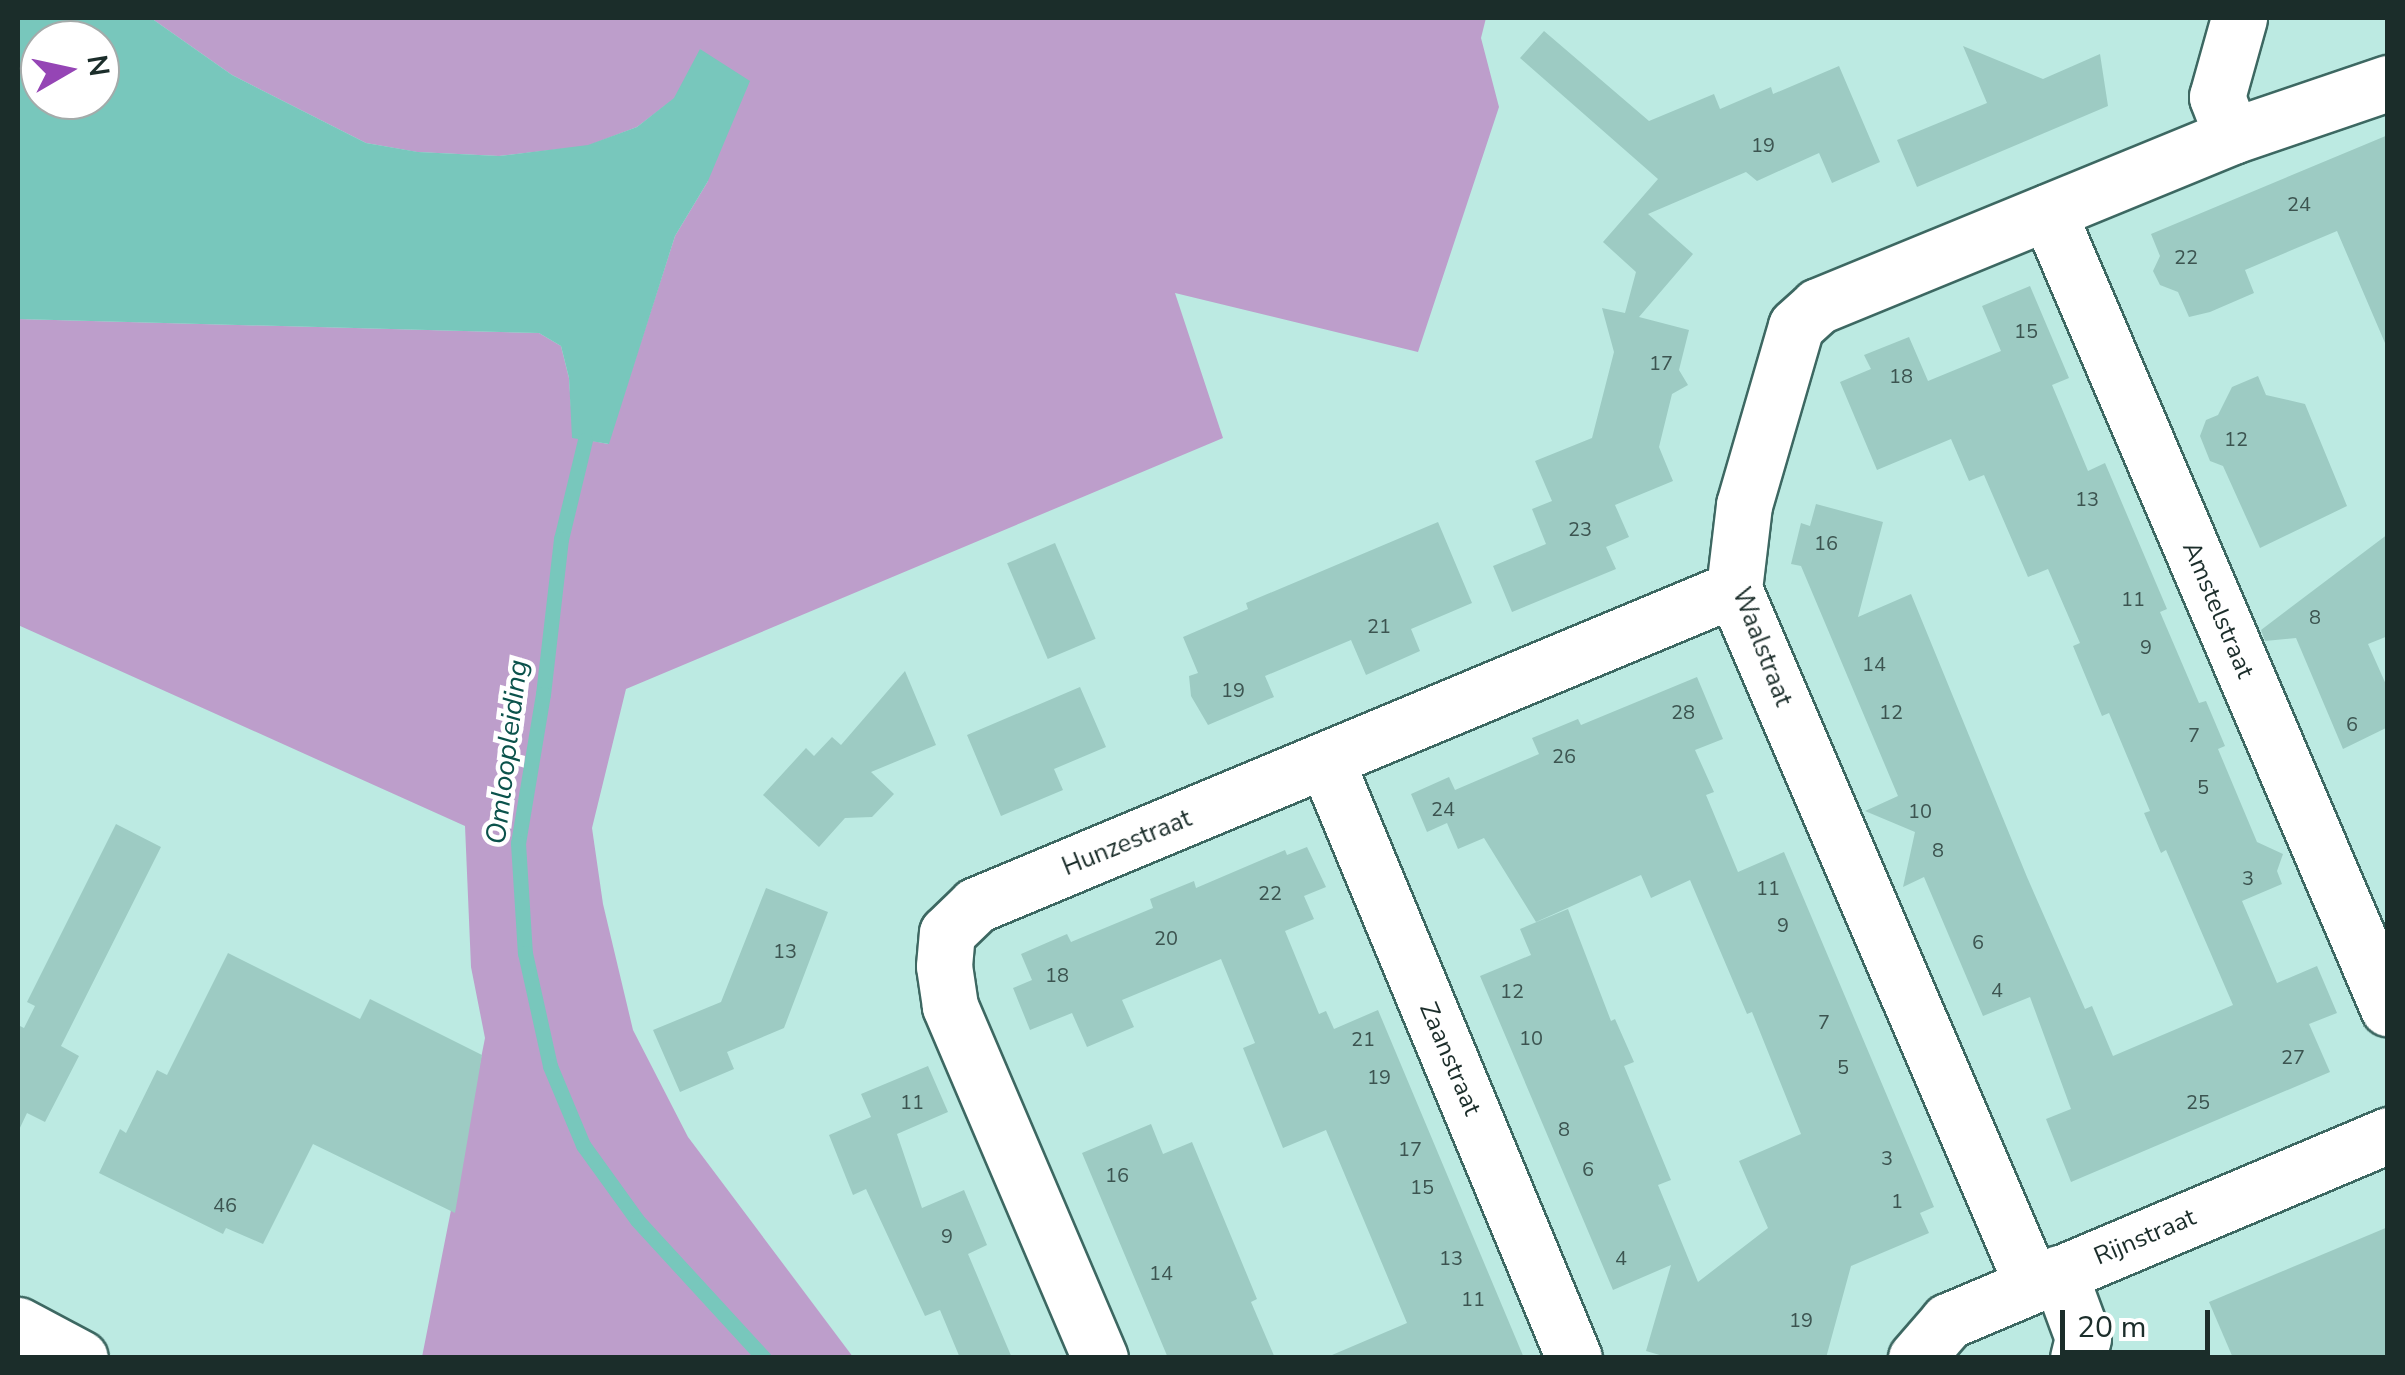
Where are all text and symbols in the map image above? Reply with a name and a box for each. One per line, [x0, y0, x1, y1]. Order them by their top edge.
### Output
north arrow [20, 20, 120, 120]
text: N [77, 52, 118, 79]
house number: 19 [1751, 133, 1775, 157]
house number: 24 [2287, 192, 2311, 216]
house number: 22 [2174, 245, 2198, 269]
house number: 15 [2014, 319, 2038, 343]
house number: 17 [1649, 351, 1673, 375]
house number: 18 [1889, 364, 1913, 388]
house number: 12 [2224, 427, 2248, 451]
house number: 13 [2075, 487, 2099, 511]
house number: 23 [1568, 517, 1592, 541]
house number: 16 [1814, 531, 1838, 555]
street label: Amstelstraat [2176, 537, 2260, 683]
street label: Waalstraat [1726, 583, 1798, 711]
house number: 11 [2121, 587, 2145, 611]
house number: 8 [2309, 605, 2321, 629]
house number: 21 [1367, 614, 1391, 638]
house number: 9 [2140, 635, 2152, 659]
house number: 14 [1862, 652, 1886, 676]
water label: Omloopleiding [479, 658, 535, 846]
house number: 19 [1221, 678, 1245, 702]
house number: 28 [1671, 700, 1695, 724]
house number: 12 [1879, 700, 1903, 724]
house number: 6 [2346, 712, 2358, 736]
house number: 7 [2188, 723, 2200, 747]
house number: 26 [1552, 744, 1576, 768]
house number: 5 [2197, 775, 2209, 799]
house number: 24 [1431, 797, 1455, 821]
house number: 10 [1908, 799, 1932, 823]
street label: Hunzestraat [1058, 804, 1196, 882]
house number: 8 [1932, 838, 1944, 862]
house number: 3 [2242, 866, 2254, 890]
house number: 11 [1756, 876, 1780, 900]
house number: 22 [1258, 881, 1282, 905]
house number: 9 [1777, 913, 1789, 937]
house number: 20 [1154, 926, 1178, 950]
house number: 6 [1972, 930, 1984, 954]
house number: 13 [773, 939, 797, 963]
house number: 18 [1045, 963, 1069, 987]
house number: 4 [1991, 978, 2003, 1002]
house number: 12 [1500, 979, 1524, 1003]
street label: Zaanstraat [1413, 998, 1487, 1120]
house number: 7 [1818, 1010, 1830, 1034]
house number: 10 [1519, 1026, 1543, 1050]
house number: 21 [1351, 1027, 1375, 1051]
house number: 27 [2281, 1045, 2305, 1069]
house number: 5 [1837, 1055, 1849, 1079]
house number: 19 [1367, 1065, 1391, 1089]
house number: 11 [900, 1090, 924, 1114]
house number: 25 [2186, 1090, 2210, 1114]
house number: 8 [1558, 1117, 1570, 1141]
house number: 17 [1398, 1137, 1422, 1161]
house number: 3 [1881, 1146, 1893, 1170]
house number: 6 [1582, 1157, 1594, 1181]
house number: 16 [1105, 1163, 1129, 1187]
house number: 15 [1410, 1175, 1434, 1199]
house number: 1 [1891, 1189, 1903, 1213]
house number: 46 [213, 1193, 237, 1217]
street label: Rijnstraat [2090, 1202, 2200, 1272]
house number: 9 [941, 1224, 953, 1248]
house number: 13 [1439, 1246, 1463, 1270]
house number: 4 [1615, 1246, 1627, 1270]
house number: 14 [1149, 1261, 1173, 1285]
house number: 11 [1461, 1287, 1485, 1311]
scale bar [2065, 1290, 2215, 1352]
text: 20 m [2077, 1307, 2146, 1348]
house number: 19 [1789, 1308, 1813, 1332]

